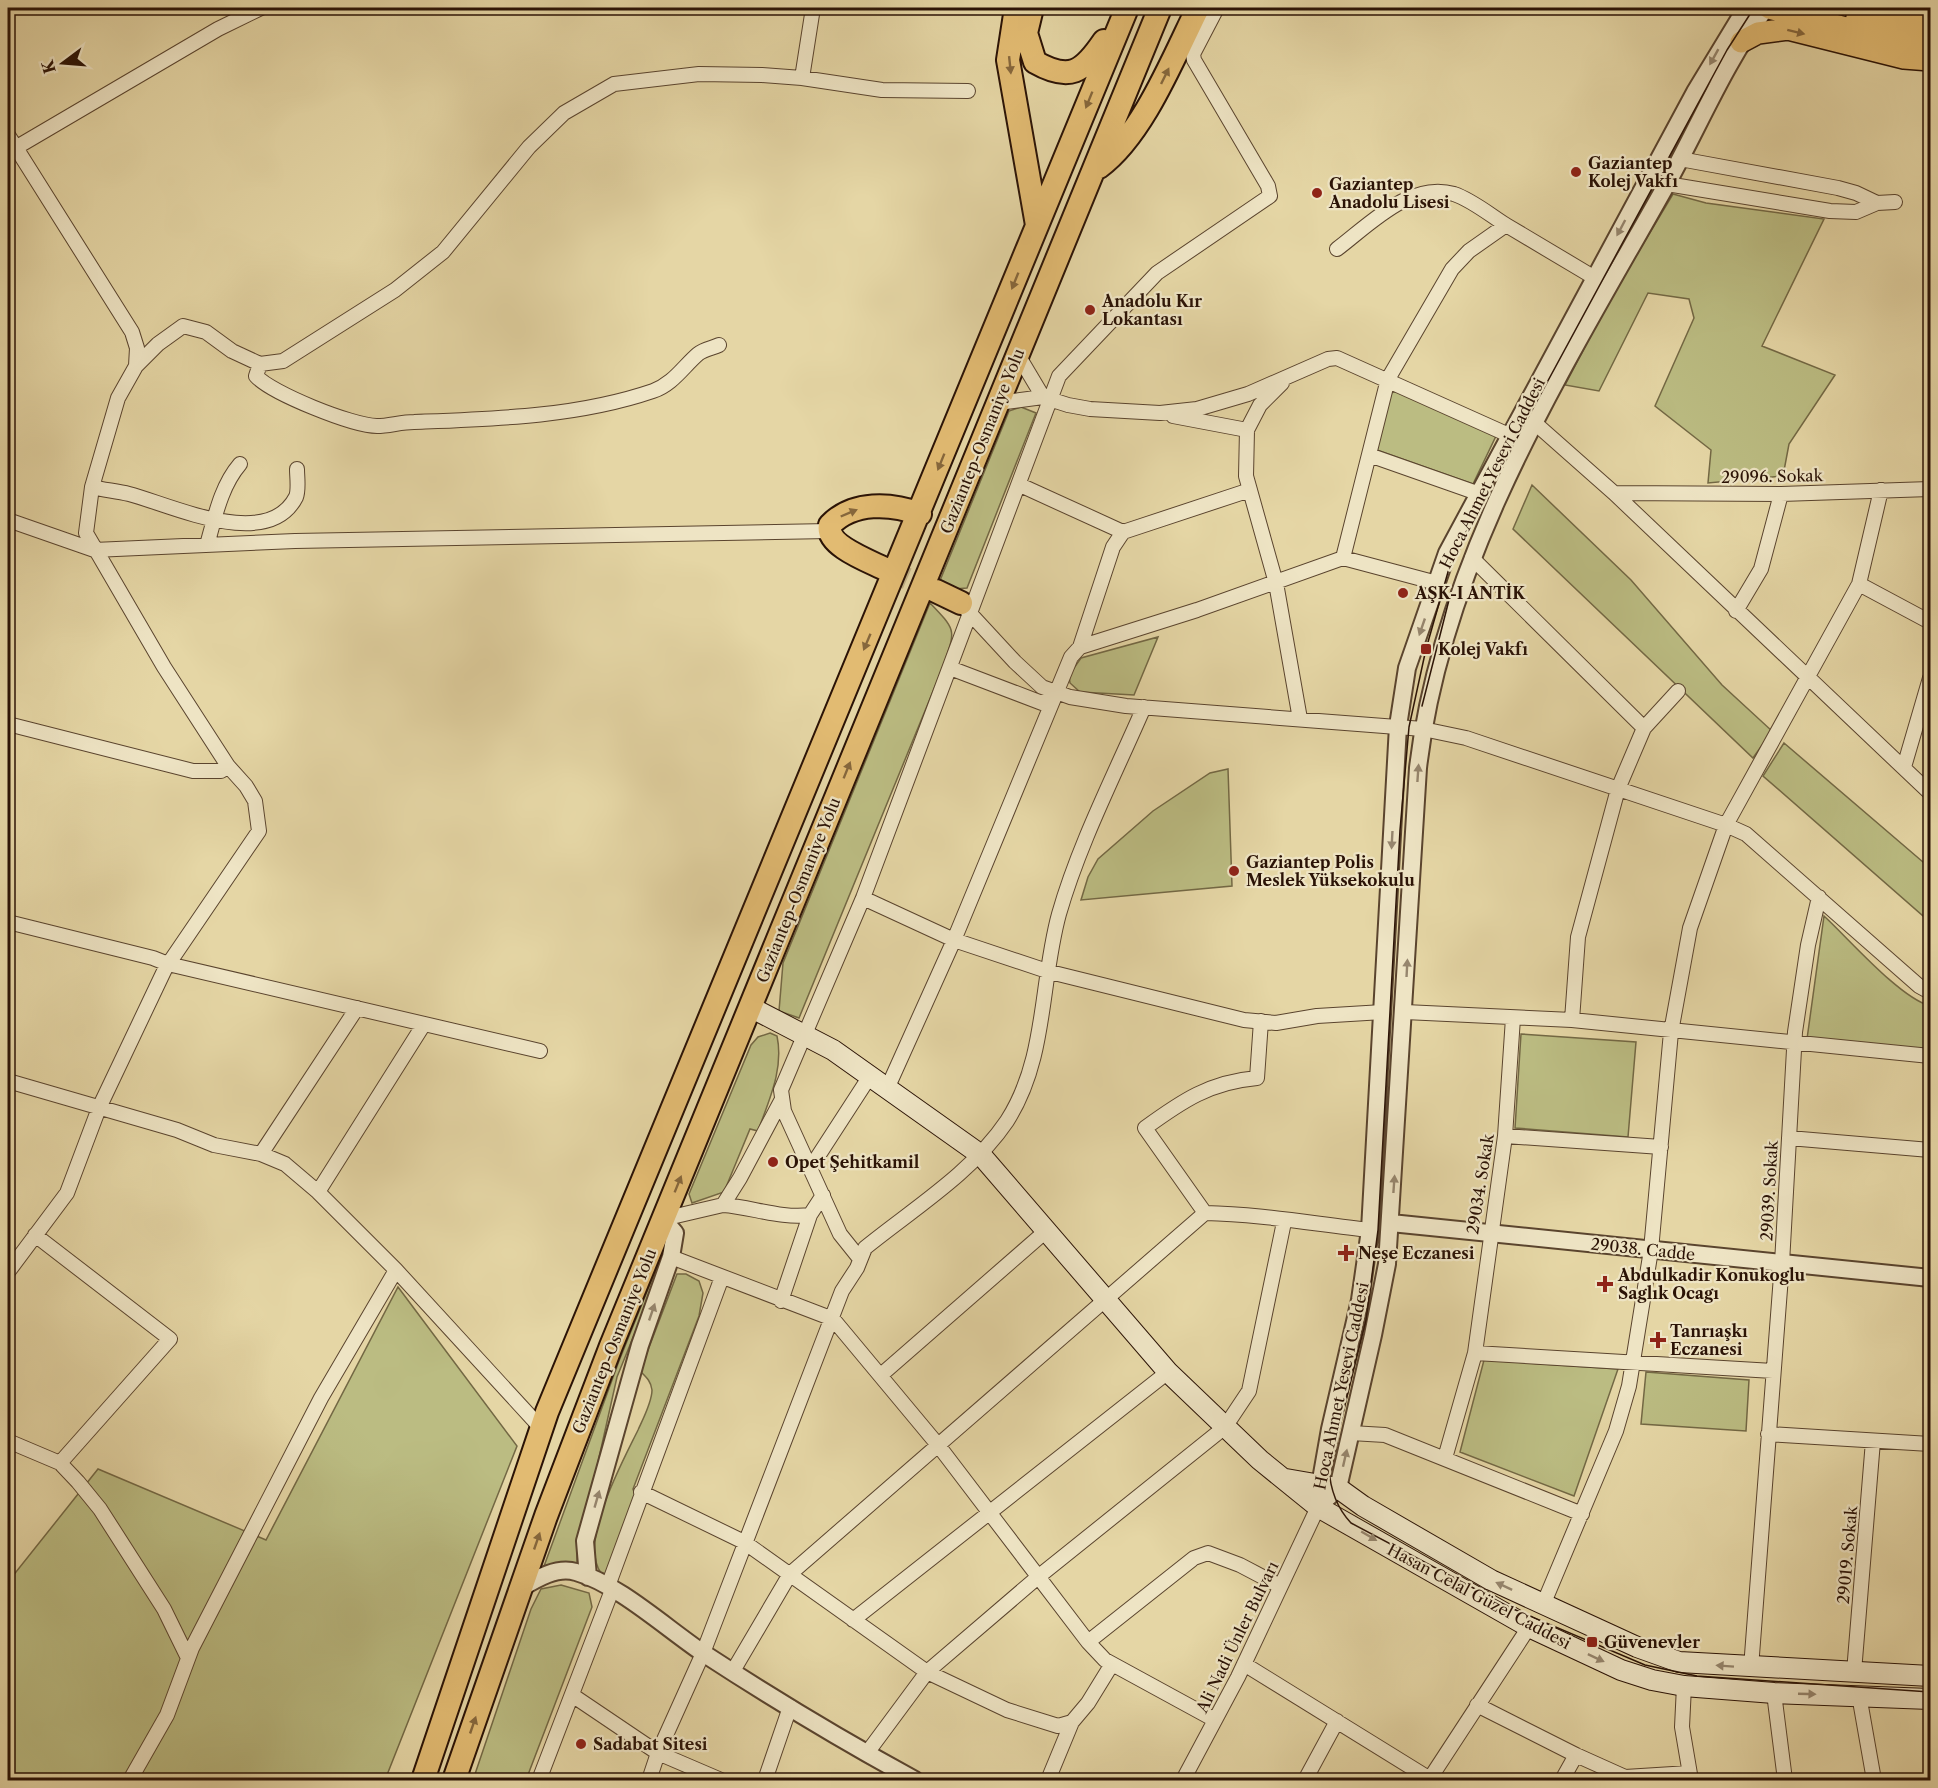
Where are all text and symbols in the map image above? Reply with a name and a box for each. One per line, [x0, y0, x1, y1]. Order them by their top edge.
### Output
one-way arrow [1787, 27, 1805, 37]
north arrow [33, 33, 93, 93]
one-way arrow [1710, 48, 1720, 65]
one-way arrow [1005, 56, 1015, 75]
text: K [37, 57, 60, 76]
one-way arrow [1160, 67, 1169, 84]
one-way arrow [1084, 92, 1094, 110]
place label: Gaziantep Kolej Vakfı [1588, 153, 1678, 191]
marker: Gaziantep Kolej Vakfı [1569, 165, 1583, 179]
place label: Gaziantep Anadolu Lisesi [1328, 174, 1450, 212]
marker: Gaziantep Anadolu Lisesi [1310, 186, 1324, 200]
one-way arrow [1616, 220, 1626, 237]
one-way arrow [1010, 272, 1019, 290]
place label: Anadolu Kır Lokantası [1101, 291, 1202, 329]
marker: Anadolu Kır Lokantası [1083, 303, 1097, 317]
street label: Gaziantep-Osmaniye Yolu [936, 345, 1028, 537]
street label: Hoca Ahmet Yesevi Caddesi [1435, 374, 1549, 572]
one-way arrow [936, 453, 946, 471]
street label: 29096. Sokak [1721, 465, 1824, 487]
one-way arrow [840, 508, 858, 518]
place label: AŞK-I ANTİK [1414, 583, 1526, 603]
marker: AŞK-I ANTİK [1396, 586, 1410, 600]
one-way arrow [1416, 618, 1426, 636]
one-way arrow [862, 633, 872, 651]
place label: Kolej Vakfı [1438, 639, 1528, 659]
marker: Kolej Vakfı [1419, 642, 1433, 656]
one-way arrow [843, 761, 852, 779]
one-way arrow [1413, 764, 1423, 783]
street label: Gaziantep-Osmaniye Yolu [752, 794, 844, 986]
one-way arrow [1388, 830, 1397, 849]
place label: Gaziantep Polis Meslek Yüksekokulu [1246, 852, 1415, 890]
marker: Gaziantep Polis Meslek Yüksekokulu [1227, 864, 1241, 878]
one-way arrow [1403, 958, 1412, 977]
street label: 29034. Sokak [1462, 1132, 1498, 1236]
street label: 29039. Sokak [1756, 1139, 1782, 1242]
place label: Opet Şehitkamil [785, 1152, 920, 1172]
marker: Opet Şehitkamil [766, 1155, 780, 1169]
one-way arrow [673, 1174, 683, 1192]
one-way arrow [1389, 1174, 1398, 1193]
street label: 29038. Cadde [1590, 1234, 1696, 1264]
place label: Neşe Eczanesi [1358, 1243, 1475, 1263]
street label: Gaziantep-Osmaniye Yolu [568, 1245, 660, 1437]
marker: Neşe Eczanesi [1339, 1246, 1353, 1260]
place label: Abdulkadir Konukoglu Saglık Ocagı [1617, 1265, 1806, 1303]
marker: Abdulkadir Konukoglu Saglık Ocagı [1596, 1275, 1614, 1293]
street label: Hoca Ahmet Yesevi Caddesi [1309, 1280, 1373, 1491]
one-way arrow [647, 1303, 657, 1321]
place label: Tanrıaşkı Eczanesi [1670, 1321, 1748, 1359]
marker: Tanrıaşkı Eczanesi [1651, 1333, 1665, 1347]
one-way arrow [1341, 1448, 1350, 1467]
one-way arrow [593, 1490, 602, 1508]
street label: 29019. Sokak [1833, 1504, 1861, 1605]
one-way arrow [1361, 1531, 1378, 1541]
one-way arrow [533, 1532, 542, 1550]
street label: Hasan Celal Güzel Caddesi [1384, 1539, 1574, 1653]
street label: Ali Nadi Ünler Bulvarı [1191, 1558, 1282, 1717]
one-way arrow [1496, 1582, 1513, 1591]
place label: Güvenevler [1604, 1632, 1700, 1652]
marker: Güvenevler [1585, 1635, 1599, 1649]
one-way arrow [1587, 1654, 1604, 1663]
one-way arrow [1716, 1661, 1735, 1670]
one-way arrow [1797, 1689, 1816, 1698]
one-way arrow [469, 1716, 479, 1734]
place label: Sadabat Sitesi [593, 1734, 708, 1754]
marker: Sadabat Sitesi [574, 1737, 588, 1751]

